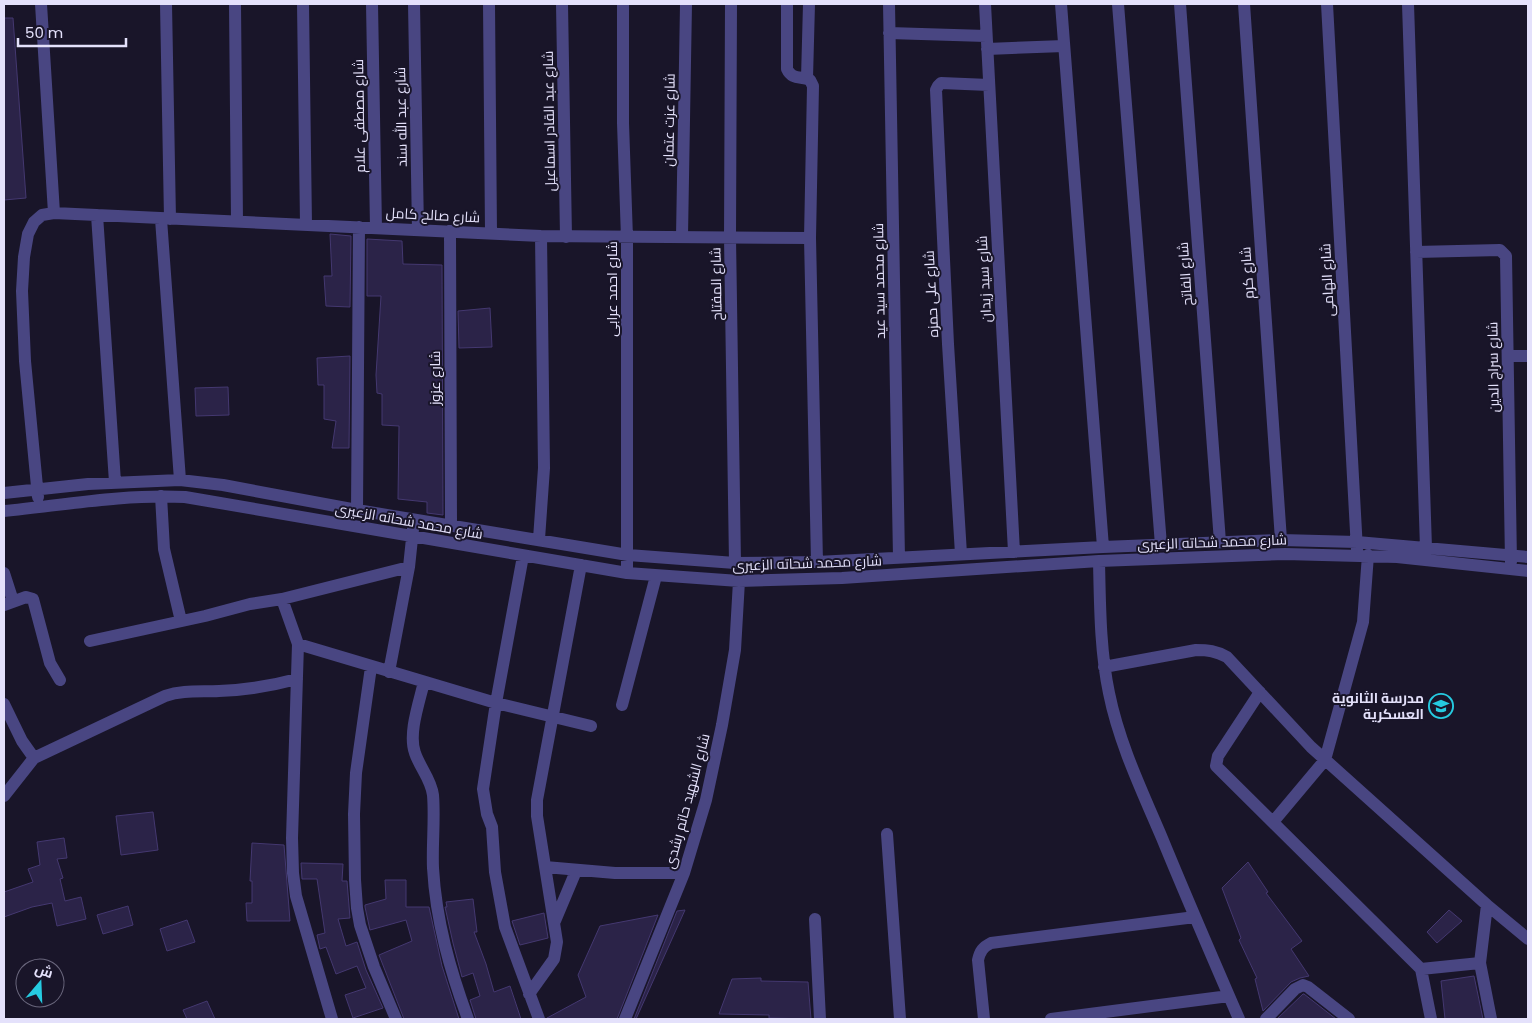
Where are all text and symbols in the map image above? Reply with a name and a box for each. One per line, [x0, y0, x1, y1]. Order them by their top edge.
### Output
scale bar [18, 15, 125, 47]
text: 50 m [25, 22, 63, 43]
street label: شارع عبد القادر اسماعيل [538, 51, 560, 191]
street label: شارع مصطفى علام [348, 59, 370, 173]
street label: شارع عبد الله سند [390, 67, 412, 167]
street label: شارع عزت عتمان [658, 73, 680, 167]
street label: شارع صالح كامل [385, 203, 481, 227]
street label: شارع محمد سيد عيد [868, 223, 890, 339]
street label: شارع سيد زيدان [972, 235, 996, 323]
street label: شارع احمد عرابى [602, 241, 622, 337]
street label: شارع الفاتح [1173, 241, 1197, 307]
street label: شارع الهامى [1315, 243, 1339, 317]
street label: شارع كرم [1235, 246, 1259, 300]
street label: شارع المفتاح [705, 247, 727, 321]
street label: شارع على حمزه [919, 250, 943, 338]
street label: شارع سراج الدين [1482, 322, 1504, 412]
street label: شارع عزوز [425, 351, 445, 406]
street label: شارع محمد شحاته الزعيرى [334, 498, 484, 544]
street label: شارع محمد شحاته الزعيرى [1137, 529, 1287, 555]
street label: شارع محمد شحاته الزعيرى [732, 550, 882, 576]
place label: مدرسة الثانوية العسكرية [1332, 688, 1424, 724]
school or university icon: مدرسة الثانوية العسكرية [1428, 693, 1454, 719]
street label: شارع الشهيد حاتم رشدى [659, 731, 715, 871]
north arrow [15, 958, 65, 1008]
text: ش [32, 958, 56, 983]

